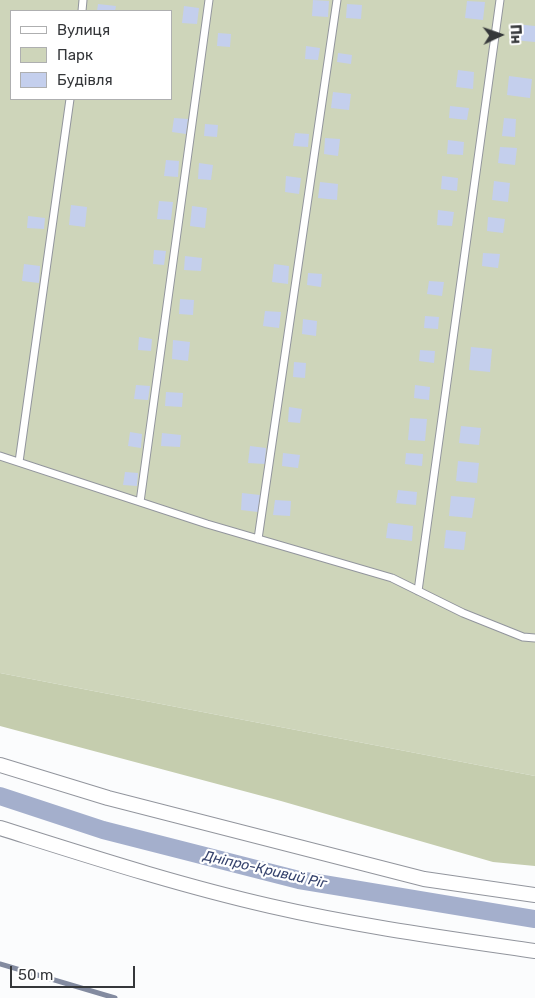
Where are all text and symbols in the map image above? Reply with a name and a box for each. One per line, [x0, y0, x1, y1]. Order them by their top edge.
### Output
legend [10, 10, 172, 100]
north arrow [475, 10, 525, 60]
text: Вулиця [57, 21, 110, 39]
text: Пн [506, 24, 524, 44]
text: Парк [57, 46, 93, 64]
text: Будівля [57, 71, 113, 89]
water label: Дніпро-Кривий Ріг [202, 848, 328, 892]
scale bar [12, 956, 138, 988]
text: 50 m [18, 966, 53, 984]

